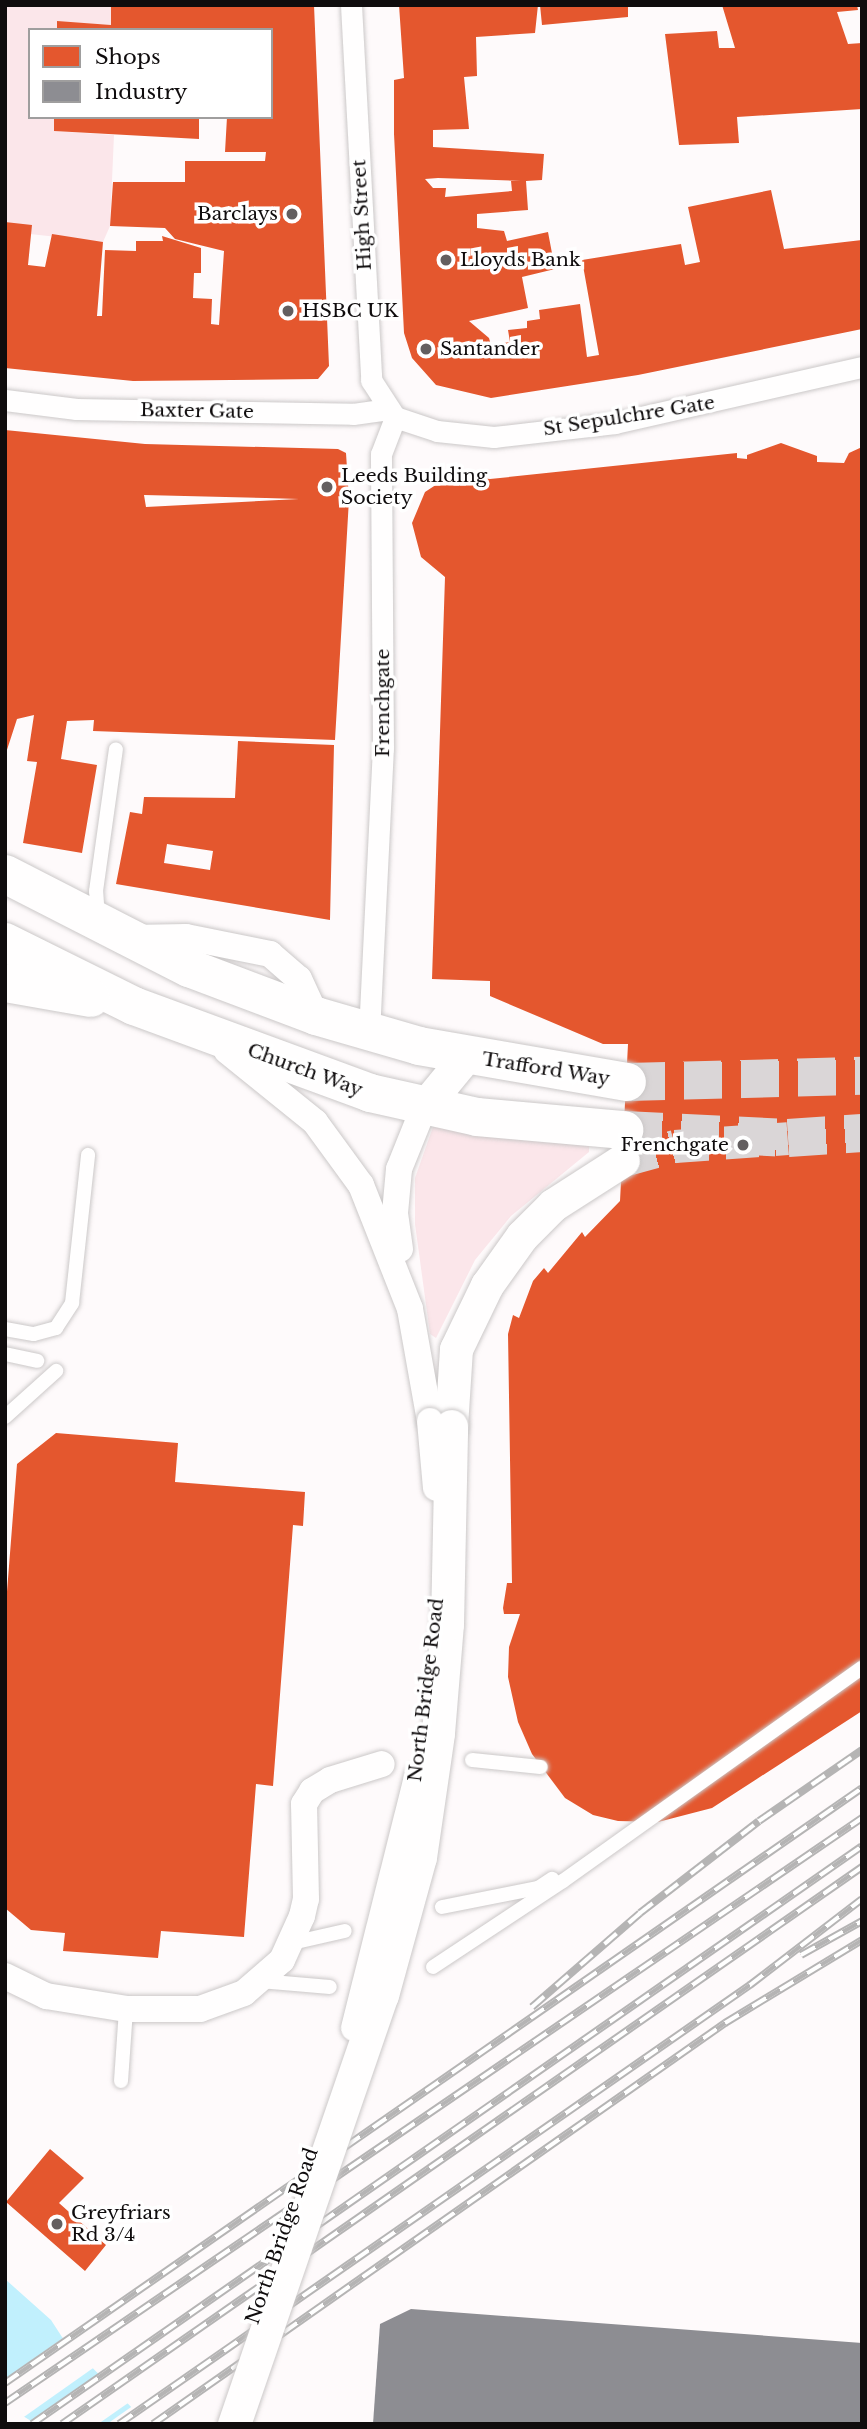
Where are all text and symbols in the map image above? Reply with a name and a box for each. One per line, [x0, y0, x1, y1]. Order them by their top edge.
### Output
legend [28, 28, 273, 119]
text: Shops [95, 44, 161, 70]
text: Industry [95, 79, 187, 105]
street label: High Street [348, 159, 376, 271]
place label: Barclays [197, 203, 278, 225]
marker: Barclays [284, 206, 300, 222]
place label: Lloyds Bank [460, 249, 581, 271]
marker: Lloyds Bank [438, 252, 454, 268]
place label: HSBC UK [302, 300, 398, 322]
marker: HSBC UK [280, 303, 296, 319]
place label: Santander [440, 338, 539, 360]
marker: Santander [418, 341, 434, 357]
street label: St Sepulchre Gate [542, 391, 716, 441]
street label: Baxter Gate [140, 399, 254, 423]
place label: Leeds Building Society [341, 465, 487, 509]
marker: Leeds Building Society [319, 479, 335, 495]
street label: Frenchgate [372, 649, 394, 757]
street label: Church Way [244, 1039, 366, 1101]
street label: Trafford Way [480, 1048, 612, 1090]
place label: Frenchgate [620, 1134, 729, 1156]
marker: Frenchgate [735, 1137, 751, 1153]
street label: North Bridge Road [403, 1597, 449, 1783]
street label: North Bridge Road [241, 2145, 323, 2327]
place label: Greyfriars Rd 3/4 [71, 2202, 171, 2246]
marker: Greyfriars Rd 3/4 [49, 2216, 65, 2232]

